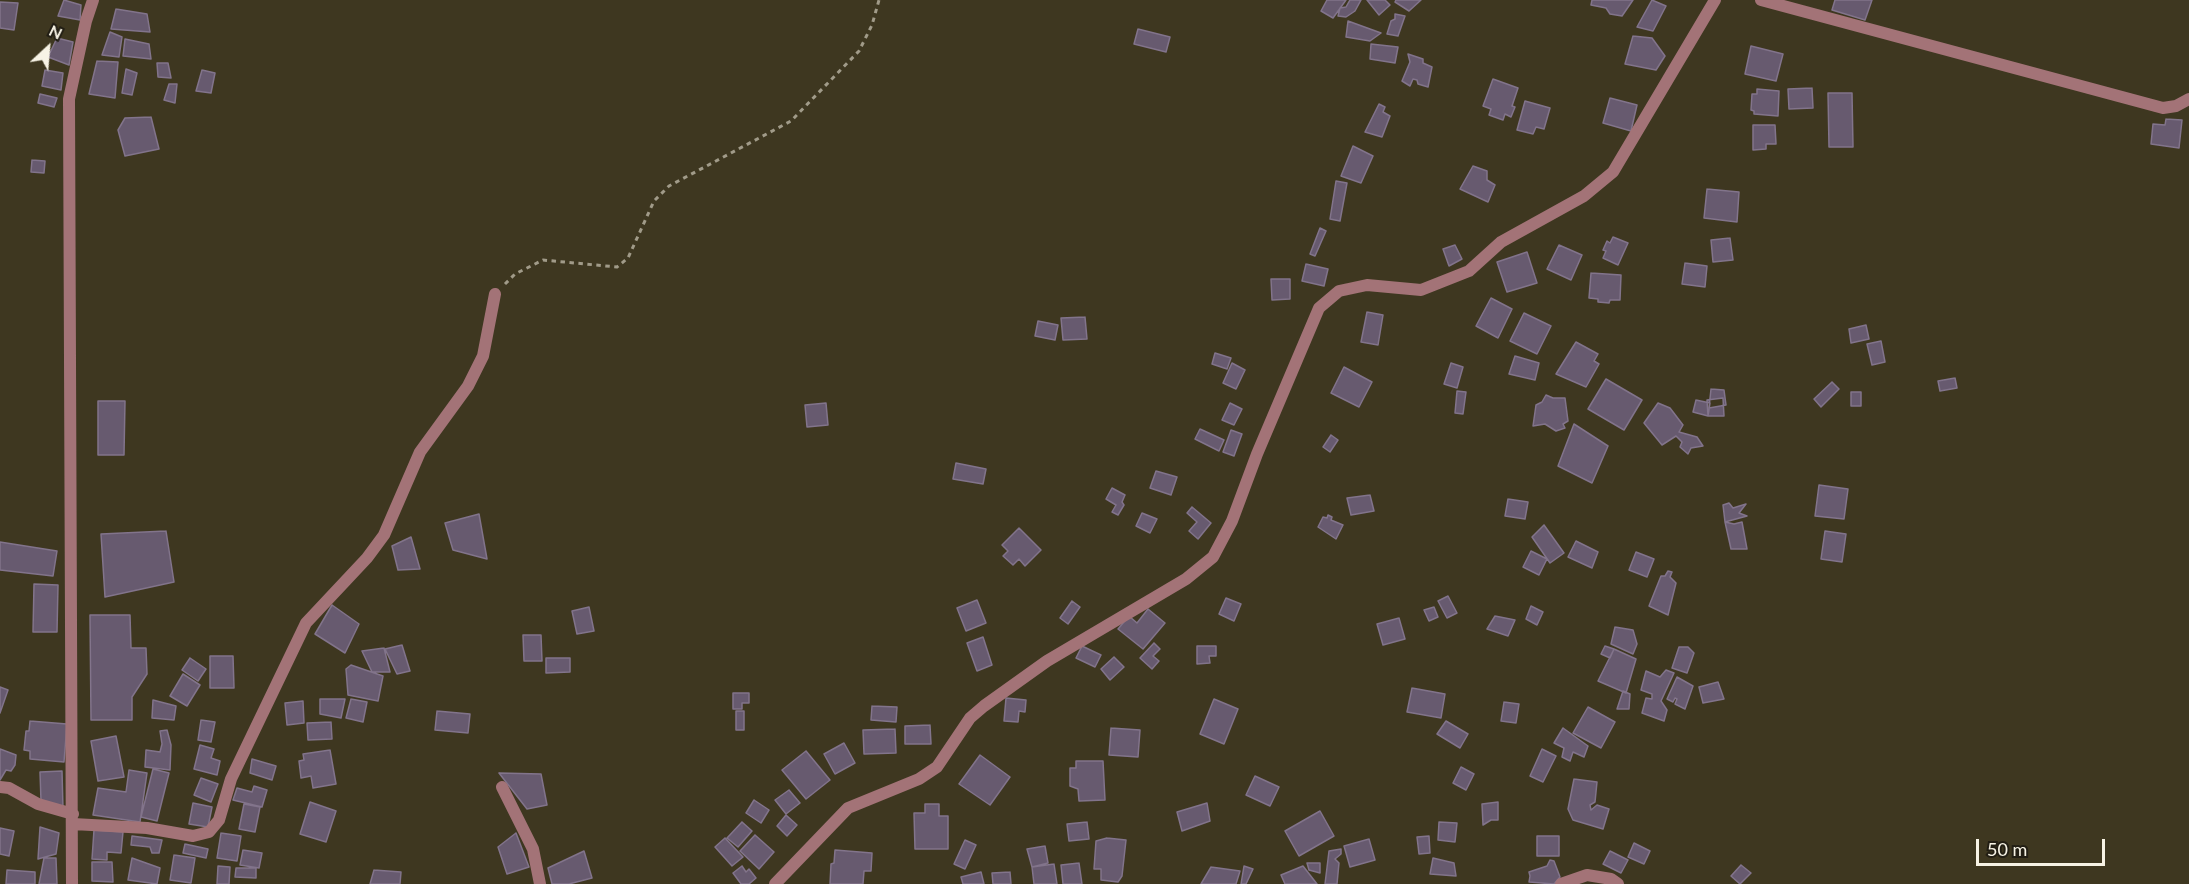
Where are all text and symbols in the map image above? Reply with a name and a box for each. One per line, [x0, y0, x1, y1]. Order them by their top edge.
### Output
north arrow [18, 18, 78, 78]
text: N [46, 20, 66, 43]
scale bar [1979, 827, 2108, 865]
text: 50 m [1987, 838, 2027, 860]

